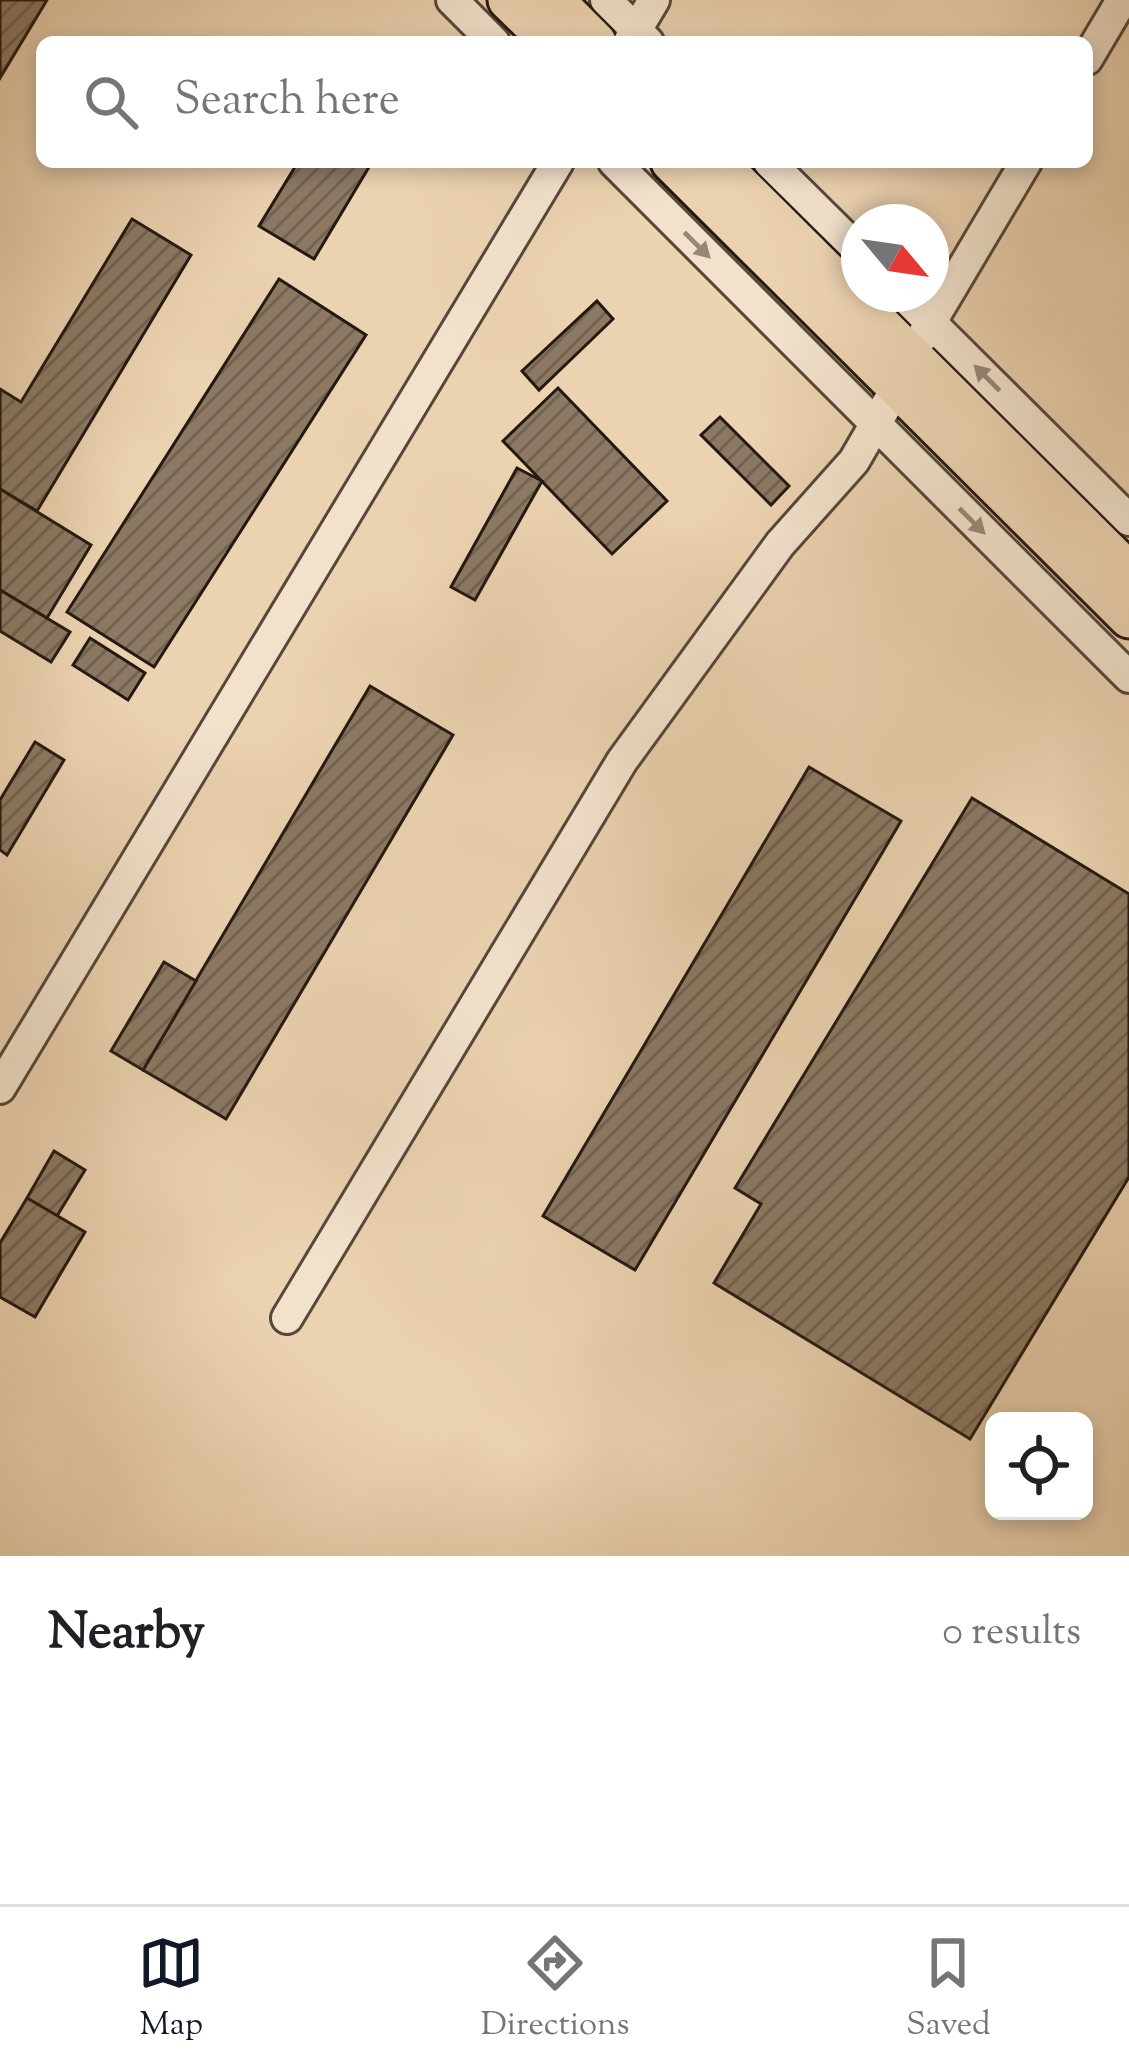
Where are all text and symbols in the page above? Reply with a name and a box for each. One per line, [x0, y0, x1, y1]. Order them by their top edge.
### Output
search box [36, 36, 1093, 168]
icon: search [78, 69, 144, 135]
text: Search here [174, 70, 400, 135]
north arrow [841, 204, 949, 312]
one-way arrow [683, 231, 711, 259]
one-way arrow [973, 365, 1001, 393]
one-way arrow [958, 506, 986, 535]
map controls [985, 1412, 1093, 1520]
button: locate [985, 1412, 1093, 1520]
text: Nearby [48, 1598, 205, 1671]
text: 0 results [942, 1606, 1081, 1662]
tab: Map [138, 1930, 204, 2050]
tab: Directions [481, 1930, 630, 2050]
tab: Saved [906, 1930, 991, 2050]

